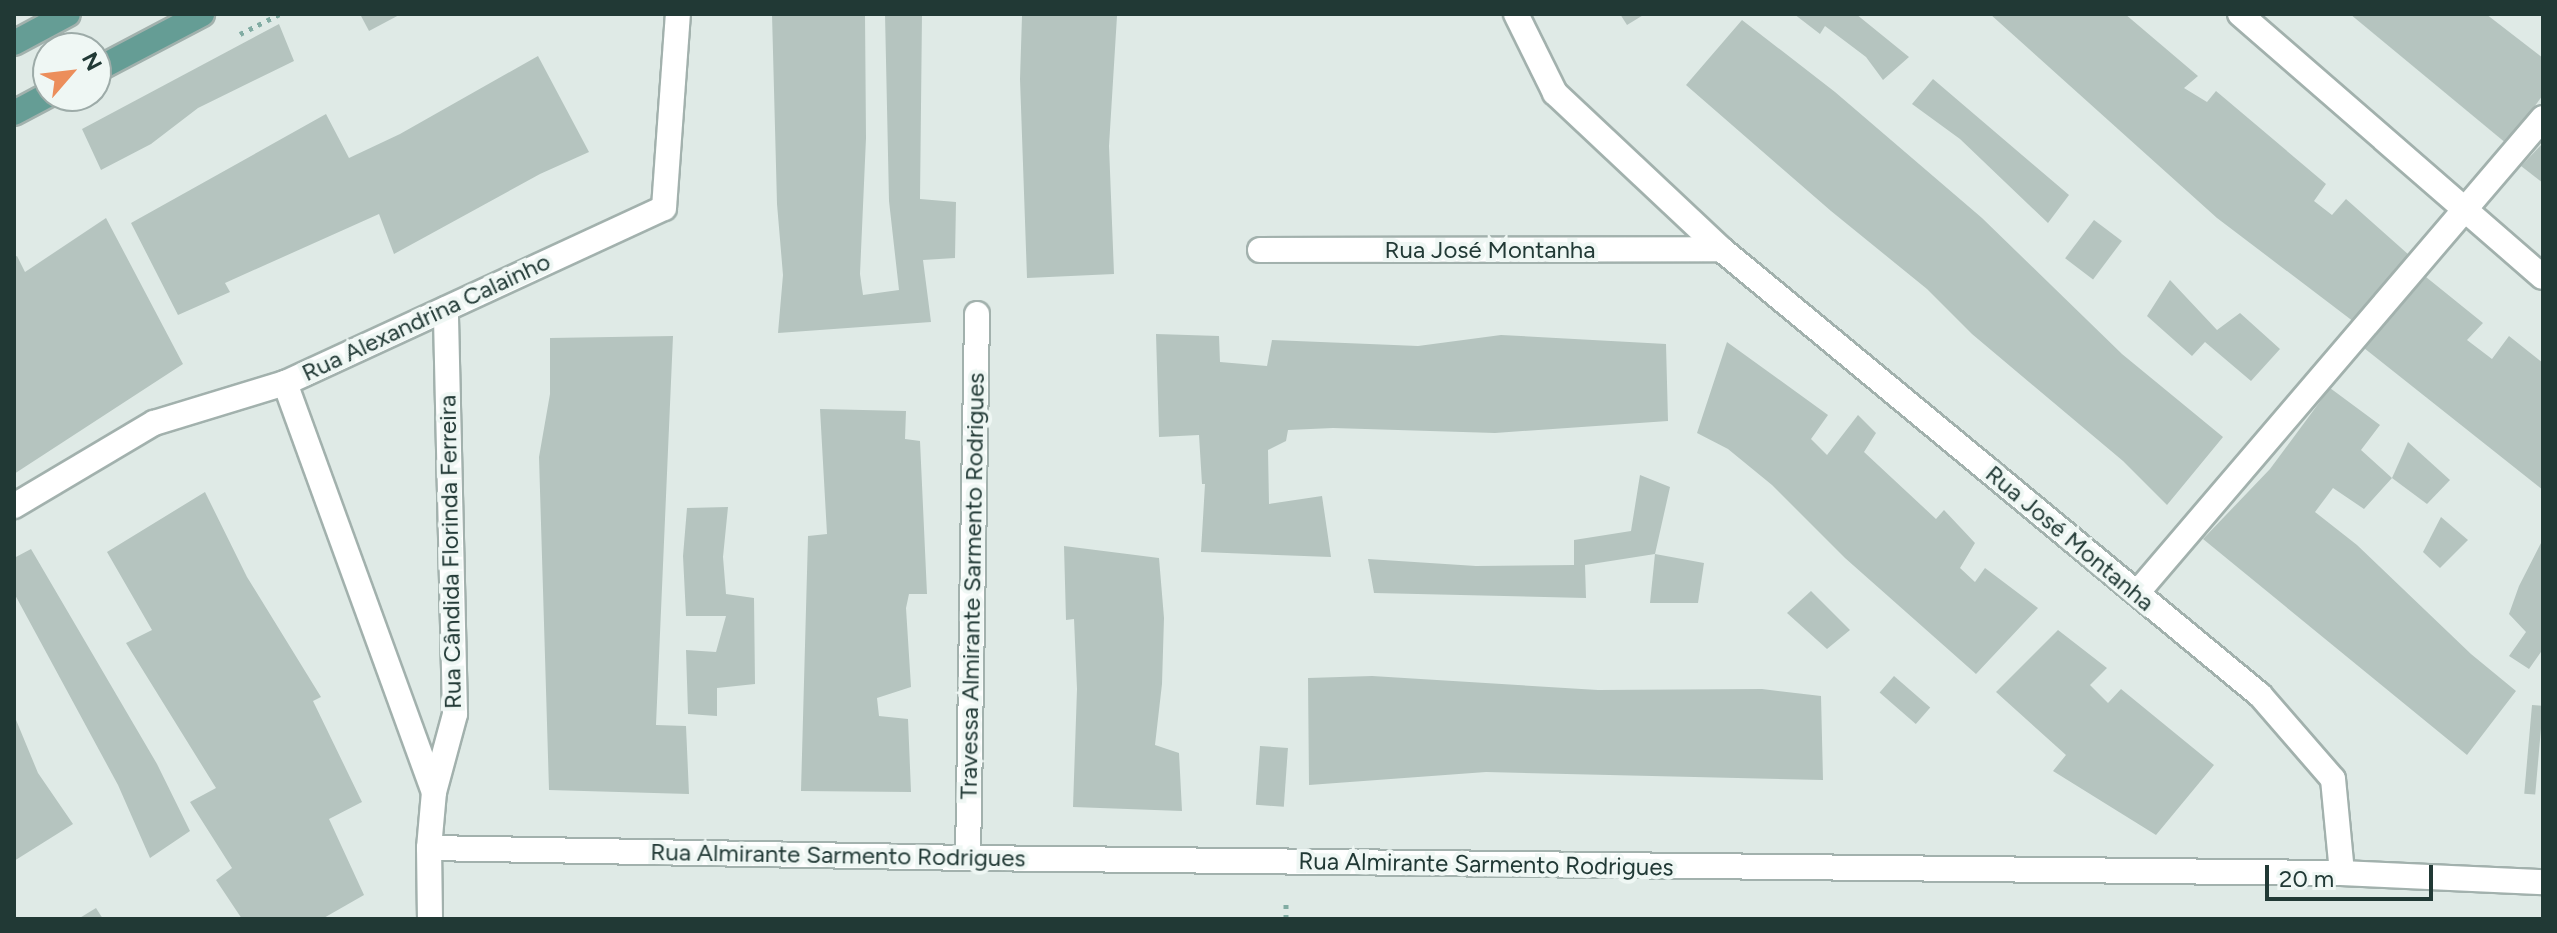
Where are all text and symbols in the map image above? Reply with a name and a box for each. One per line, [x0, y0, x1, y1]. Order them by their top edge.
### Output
north arrow [32, 32, 112, 112]
text: N [76, 48, 108, 75]
street label: Rua José Montanha [1385, 236, 1595, 264]
street label: Rua Alexandrina Calainho [297, 247, 555, 387]
street label: Travessa Almirante Sarmento Rodrigues [954, 372, 990, 800]
street label: Rua Cândida Florinda Ferreira [433, 395, 467, 709]
street label: Rua José Montanha [1980, 459, 2160, 617]
street label: Rua Almirante Sarmento Rodrigues [650, 837, 1026, 873]
street label: Rua Almirante Sarmento Rodrigues [1298, 846, 1674, 882]
scale bar [2269, 849, 2437, 899]
text: 20 m [2279, 864, 2334, 893]

